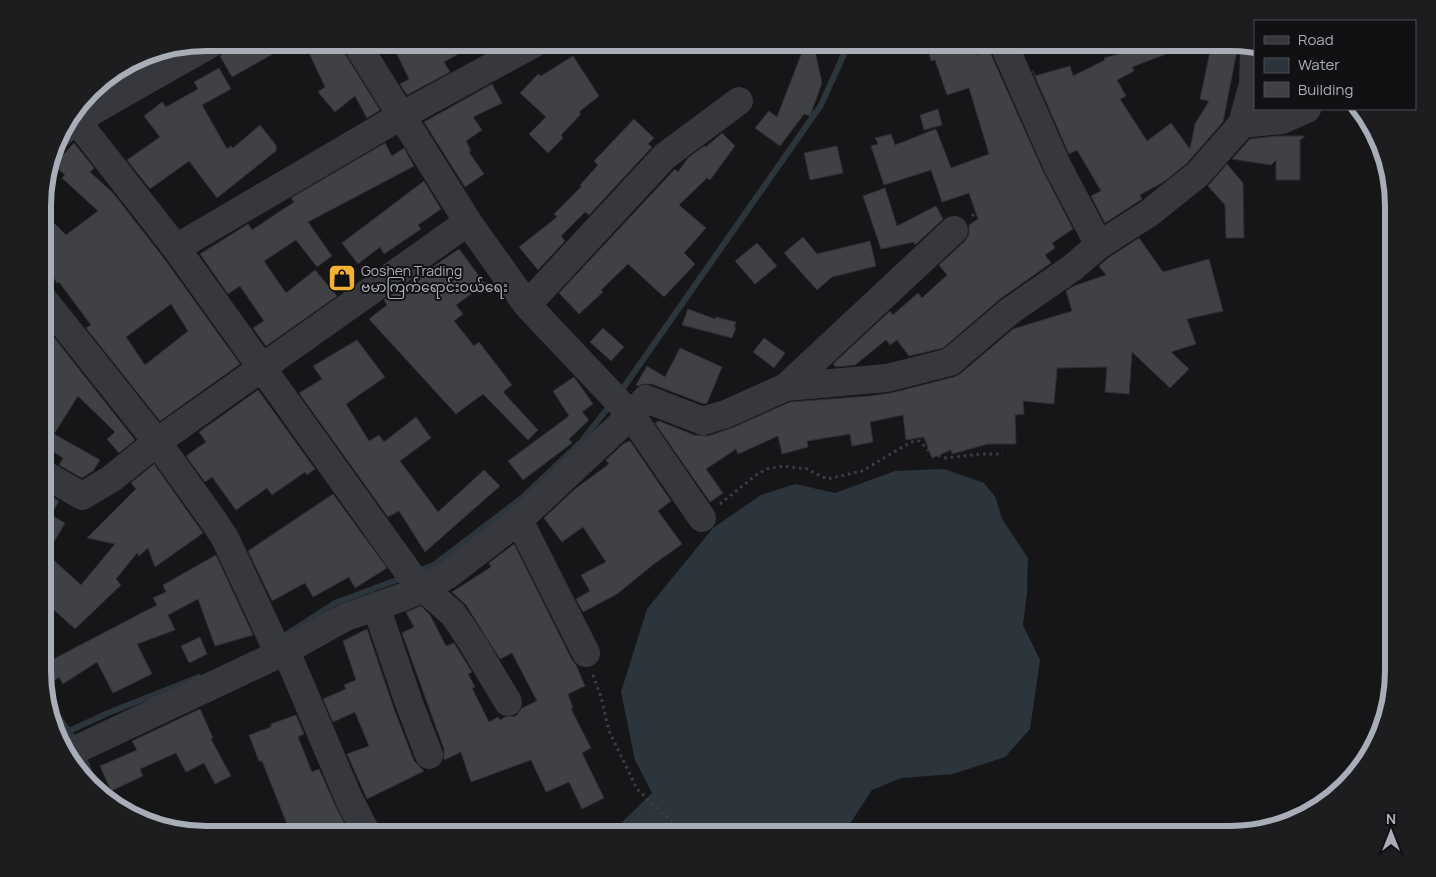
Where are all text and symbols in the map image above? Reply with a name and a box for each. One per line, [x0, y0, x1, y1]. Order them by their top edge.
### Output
legend [1254, 20, 1416, 110]
text: Road [1298, 29, 1334, 50]
text: Water [1298, 54, 1340, 75]
text: Building [1298, 79, 1353, 100]
place label: Goshen Trading ဗမာကြက်ရောင်းဝယ်ရေး [361, 261, 508, 299]
shop icon: Goshen Trading ဗမာကြက်ရောင်းဝယ်ရေး [327, 263, 357, 293]
north arrow [1366, 807, 1416, 857]
text: N [1386, 809, 1396, 828]

